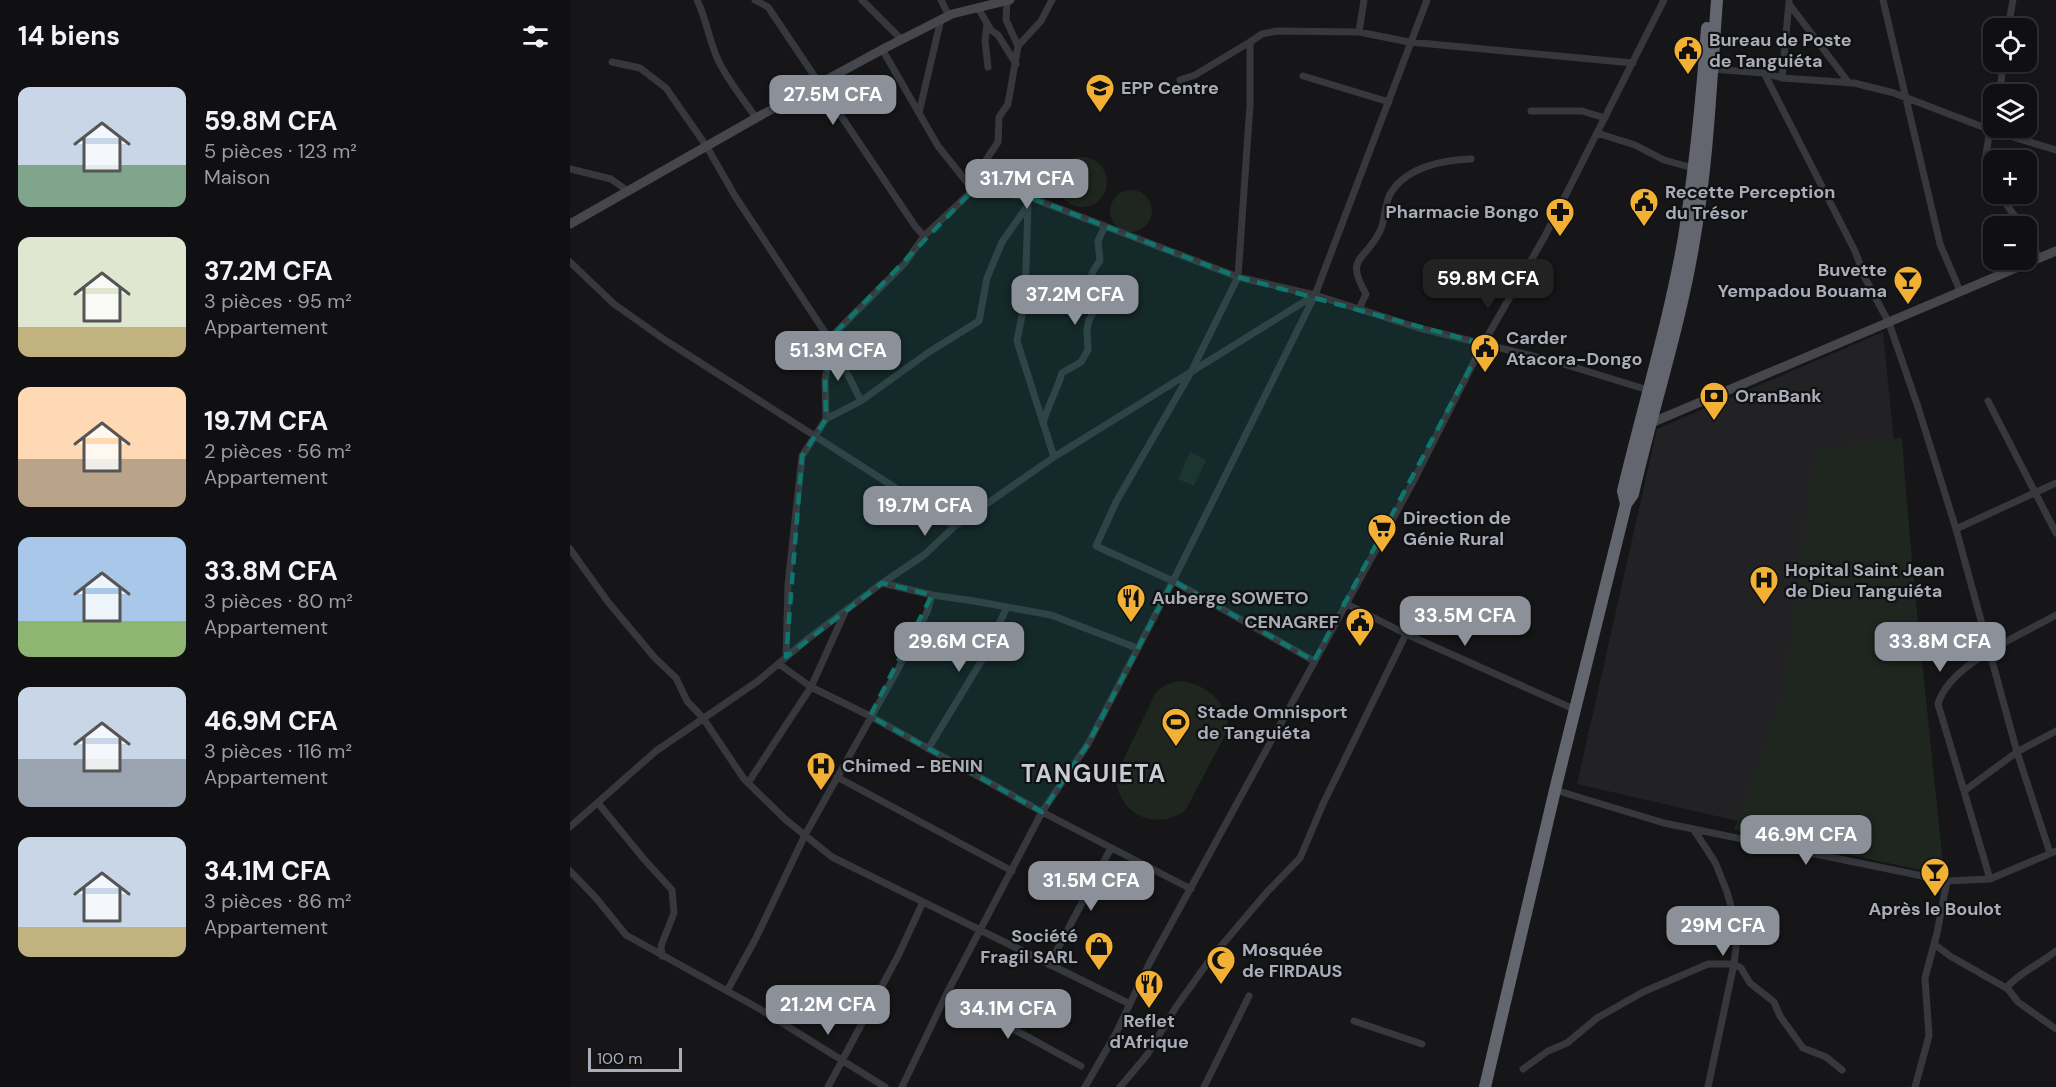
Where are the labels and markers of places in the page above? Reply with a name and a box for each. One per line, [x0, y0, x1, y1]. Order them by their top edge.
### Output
place label: Bureau de Poste de Tanguiéta [1709, 28, 1852, 73]
public building icon: Bureau de Poste de Tanguiéta [1672, 34, 1704, 76]
school or university icon: EPP Centre [1084, 72, 1116, 114]
pin: 27.5M CFA [764, 75, 902, 126]
place label: EPP Centre [1121, 76, 1219, 100]
pin: 31.7M CFA [958, 159, 1096, 210]
place label: Recette Perception du Trésor [1665, 180, 1835, 225]
public building icon: Recette Perception du Trésor [1628, 186, 1660, 228]
pharmacy icon: Pharmacie Bongo [1544, 196, 1576, 238]
place label: Pharmacie Bongo [1386, 200, 1539, 224]
place label: Buvette Yempadou Bouama [1717, 258, 1887, 303]
pin: 59.8M CFA [1419, 259, 1557, 310]
bar icon: Buvette Yempadou Bouama [1892, 264, 1924, 306]
pin: 37.2M CFA [1006, 275, 1144, 326]
place label: Carder Atacora-Dongo [1506, 326, 1643, 371]
pin: 51.3M CFA [769, 331, 907, 382]
public building icon: Carder Atacora-Dongo [1469, 332, 1501, 374]
bank icon: OranBank [1698, 380, 1730, 422]
place label: OranBank [1735, 384, 1822, 408]
pin: 19.7M CFA [856, 486, 994, 537]
place label: Direction de Génie Rural [1403, 506, 1511, 551]
supermarket icon: Direction de Génie Rural [1366, 512, 1398, 554]
place label: Hopital Saint Jean de Dieu Tanguiéta [1785, 558, 1945, 603]
hospital icon: Hopital Saint Jean de Dieu Tanguiéta [1748, 564, 1780, 606]
restaurant icon: Auberge SOWETO [1115, 582, 1147, 624]
place label: Auberge SOWETO [1152, 586, 1309, 610]
pin: 33.5M CFA [1396, 596, 1534, 647]
public building icon: CENAGREF [1344, 606, 1376, 648]
place label: CENAGREF [1244, 610, 1339, 634]
pin: 29.6M CFA [890, 622, 1028, 673]
pin: 33.8M CFA [1871, 622, 2009, 673]
place label: Stade Omnisport de Tanguiéta [1197, 700, 1348, 745]
sports icon: Stade Omnisport de Tanguiéta [1160, 706, 1192, 748]
hospital icon: Chimed - BENIN [805, 750, 837, 792]
place label: Chimed - BENIN [842, 754, 983, 778]
pin: 46.9M CFA [1737, 815, 1875, 866]
bar icon: Après le Boulot [1919, 856, 1951, 898]
pin: 31.5M CFA [1022, 861, 1160, 912]
place label: Après le Boulot [1868, 897, 2002, 921]
pin: 29M CFA [1668, 906, 1778, 957]
place label: Société Fragil SARL [980, 924, 1078, 969]
shop icon: Société Fragil SARL [1083, 930, 1115, 972]
place label: Mosquée de FIRDAUS [1242, 938, 1343, 983]
mosque icon: Mosquée de FIRDAUS [1205, 944, 1237, 986]
restaurant icon: Reflet d'Afrique [1133, 968, 1165, 1010]
pin: 21.2M CFA [759, 985, 897, 1036]
pin: 34.1M CFA [939, 989, 1077, 1040]
place label: Reflet d'Afrique [1109, 1009, 1189, 1054]

